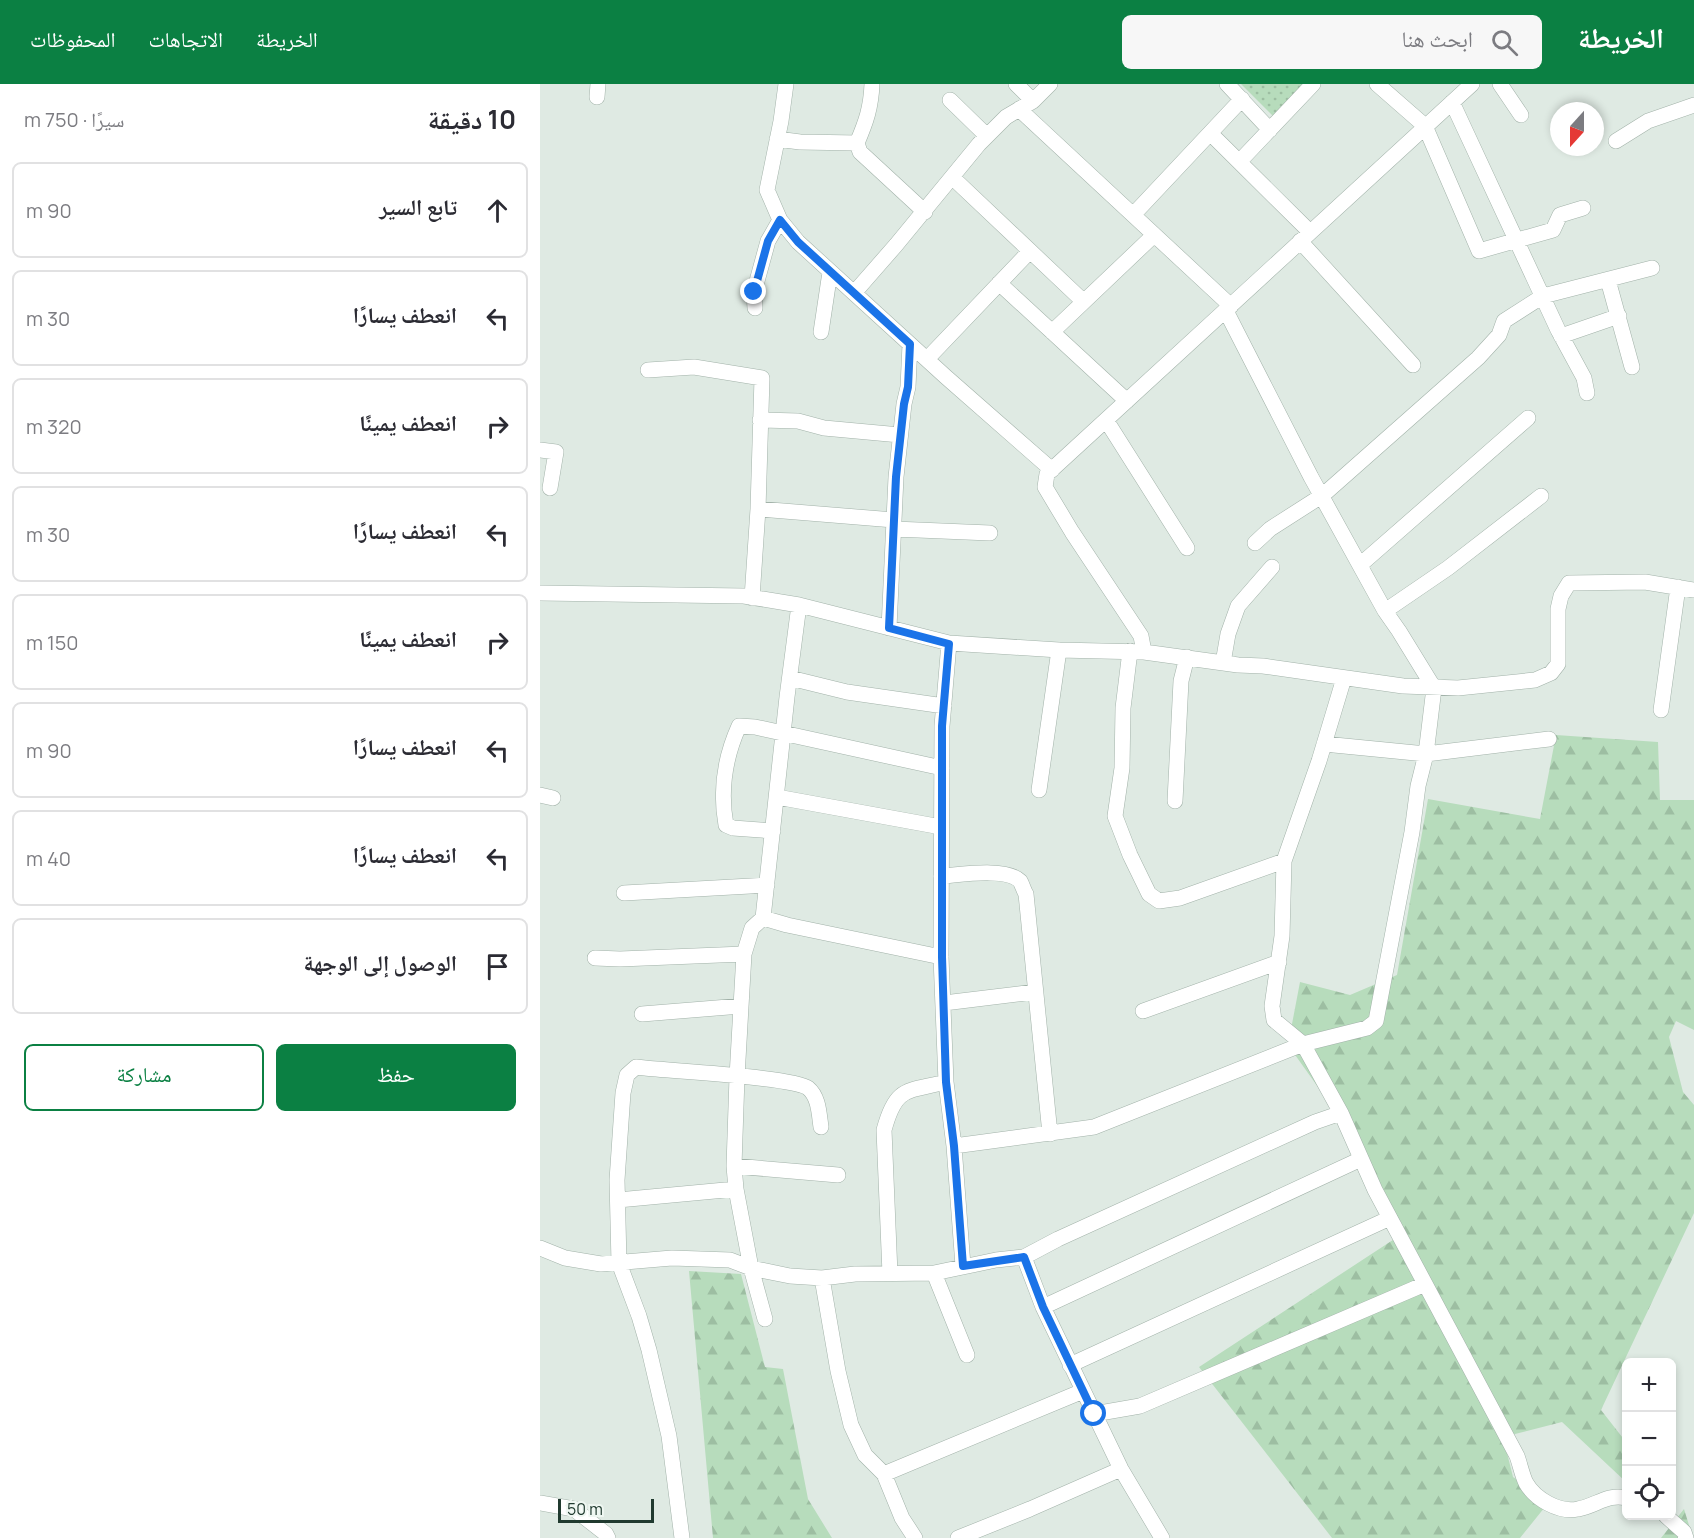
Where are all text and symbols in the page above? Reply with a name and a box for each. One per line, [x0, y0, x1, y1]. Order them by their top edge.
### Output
search box [1122, 15, 1542, 69]
text: الخريطة [1578, 18, 1664, 56]
text: ابحث هنا [1402, 24, 1473, 54]
text: المحفوظات [30, 25, 115, 53]
text: الاتجاهات [148, 25, 223, 53]
text: الخريطة [256, 25, 318, 53]
icon: search [1488, 26, 1521, 59]
text: 10 دقيقة [428, 101, 516, 137]
north arrow [1550, 102, 1604, 156]
text: سيرًا · 750 m [24, 106, 125, 133]
text: تابع السير [379, 192, 457, 222]
icon: ahead [481, 194, 514, 227]
text: 90 m [26, 197, 72, 224]
route end [740, 278, 766, 304]
text: انعطف يسارًا [353, 300, 457, 330]
icon: left [481, 302, 514, 335]
text: 30 m [26, 305, 70, 332]
text: انعطف يمينًا [359, 408, 457, 438]
icon: right [481, 410, 514, 443]
text: 320 m [26, 413, 82, 440]
text: انعطف يسارًا [353, 516, 457, 546]
icon: left [481, 518, 514, 551]
text: 30 m [26, 521, 70, 548]
text: انعطف يمينًا [359, 624, 457, 654]
icon: right [481, 626, 514, 659]
text: 150 m [26, 629, 79, 656]
text: انعطف يسارًا [353, 732, 457, 762]
icon: left [481, 734, 514, 767]
text: 90 m [26, 737, 72, 764]
text: انعطف يسارًا [353, 840, 457, 870]
icon: left [481, 842, 514, 875]
text: 40 m [26, 845, 71, 872]
text: الوصول إلى الوجهة [304, 948, 457, 978]
icon: arrive [481, 950, 514, 983]
button: مشاركة [24, 1044, 264, 1111]
button: حفظ [276, 1044, 516, 1111]
map controls [1622, 1358, 1676, 1520]
button: + [1622, 1358, 1676, 1412]
route start [1080, 1400, 1106, 1426]
button: − [1622, 1412, 1676, 1466]
button: locate [1622, 1466, 1676, 1520]
scale bar [558, 1496, 654, 1524]
text: 50 m [567, 1498, 603, 1520]

